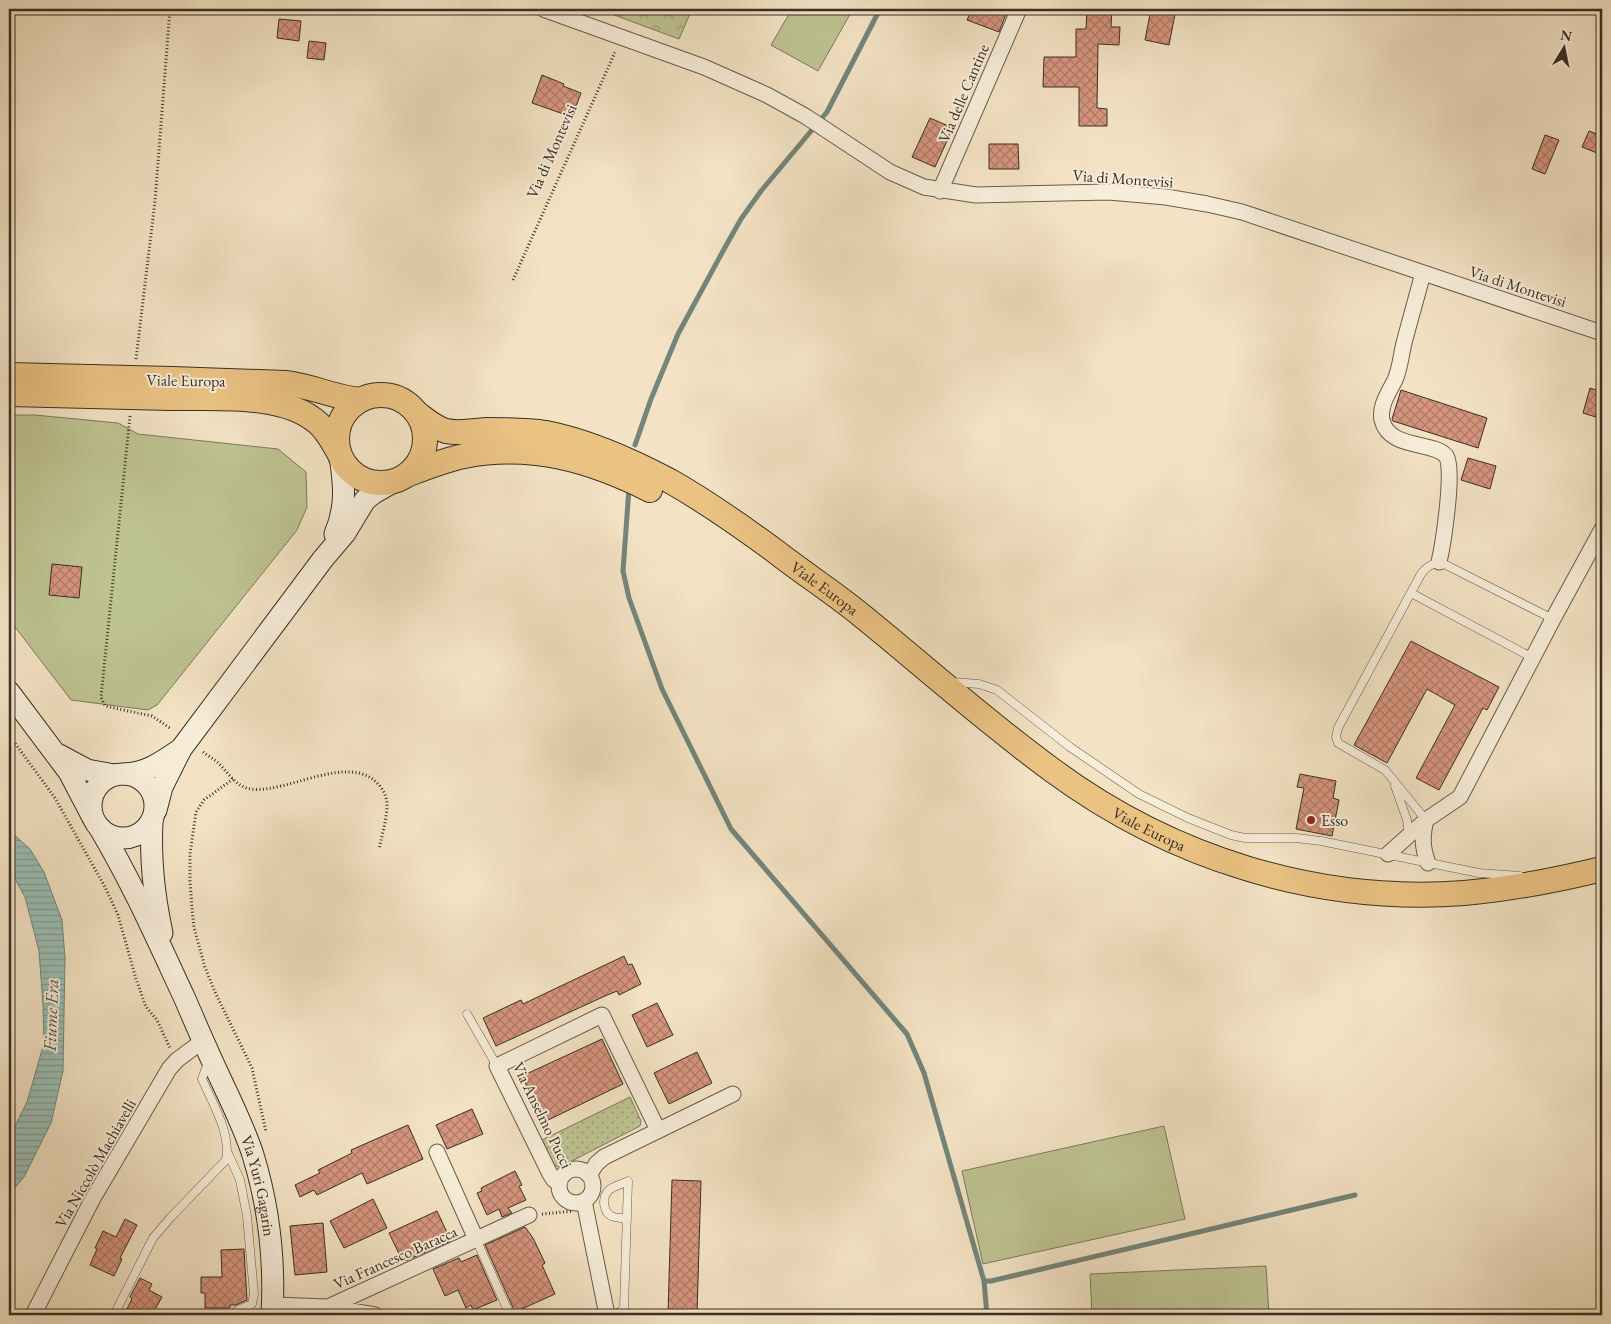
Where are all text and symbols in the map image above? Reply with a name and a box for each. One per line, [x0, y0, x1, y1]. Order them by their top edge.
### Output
north arrow [1538, 22, 1588, 72]
text: N [1559, 25, 1574, 45]
street label: Via delle Cantine [933, 41, 994, 146]
street label: Via di Montevisi [521, 101, 582, 202]
street label: Via di Montevisi [1072, 165, 1174, 192]
street label: Via di Montevisi [1467, 261, 1569, 312]
street label: Viale Europa [146, 369, 226, 392]
street label: Viale Europa [786, 556, 863, 620]
street label: Viale Europa [1109, 802, 1189, 856]
place label: Esso [1321, 810, 1348, 831]
marker: Esso [1305, 814, 1317, 826]
water label: Fiume Era [38, 978, 63, 1053]
street label: Via Anselmo Pucci [508, 1058, 577, 1172]
street label: Via Niccolò Machiavelli [50, 1095, 141, 1231]
street label: Via Yuri Gagarin [236, 1132, 280, 1238]
street label: Via Francesco Baracca [330, 1220, 461, 1294]

